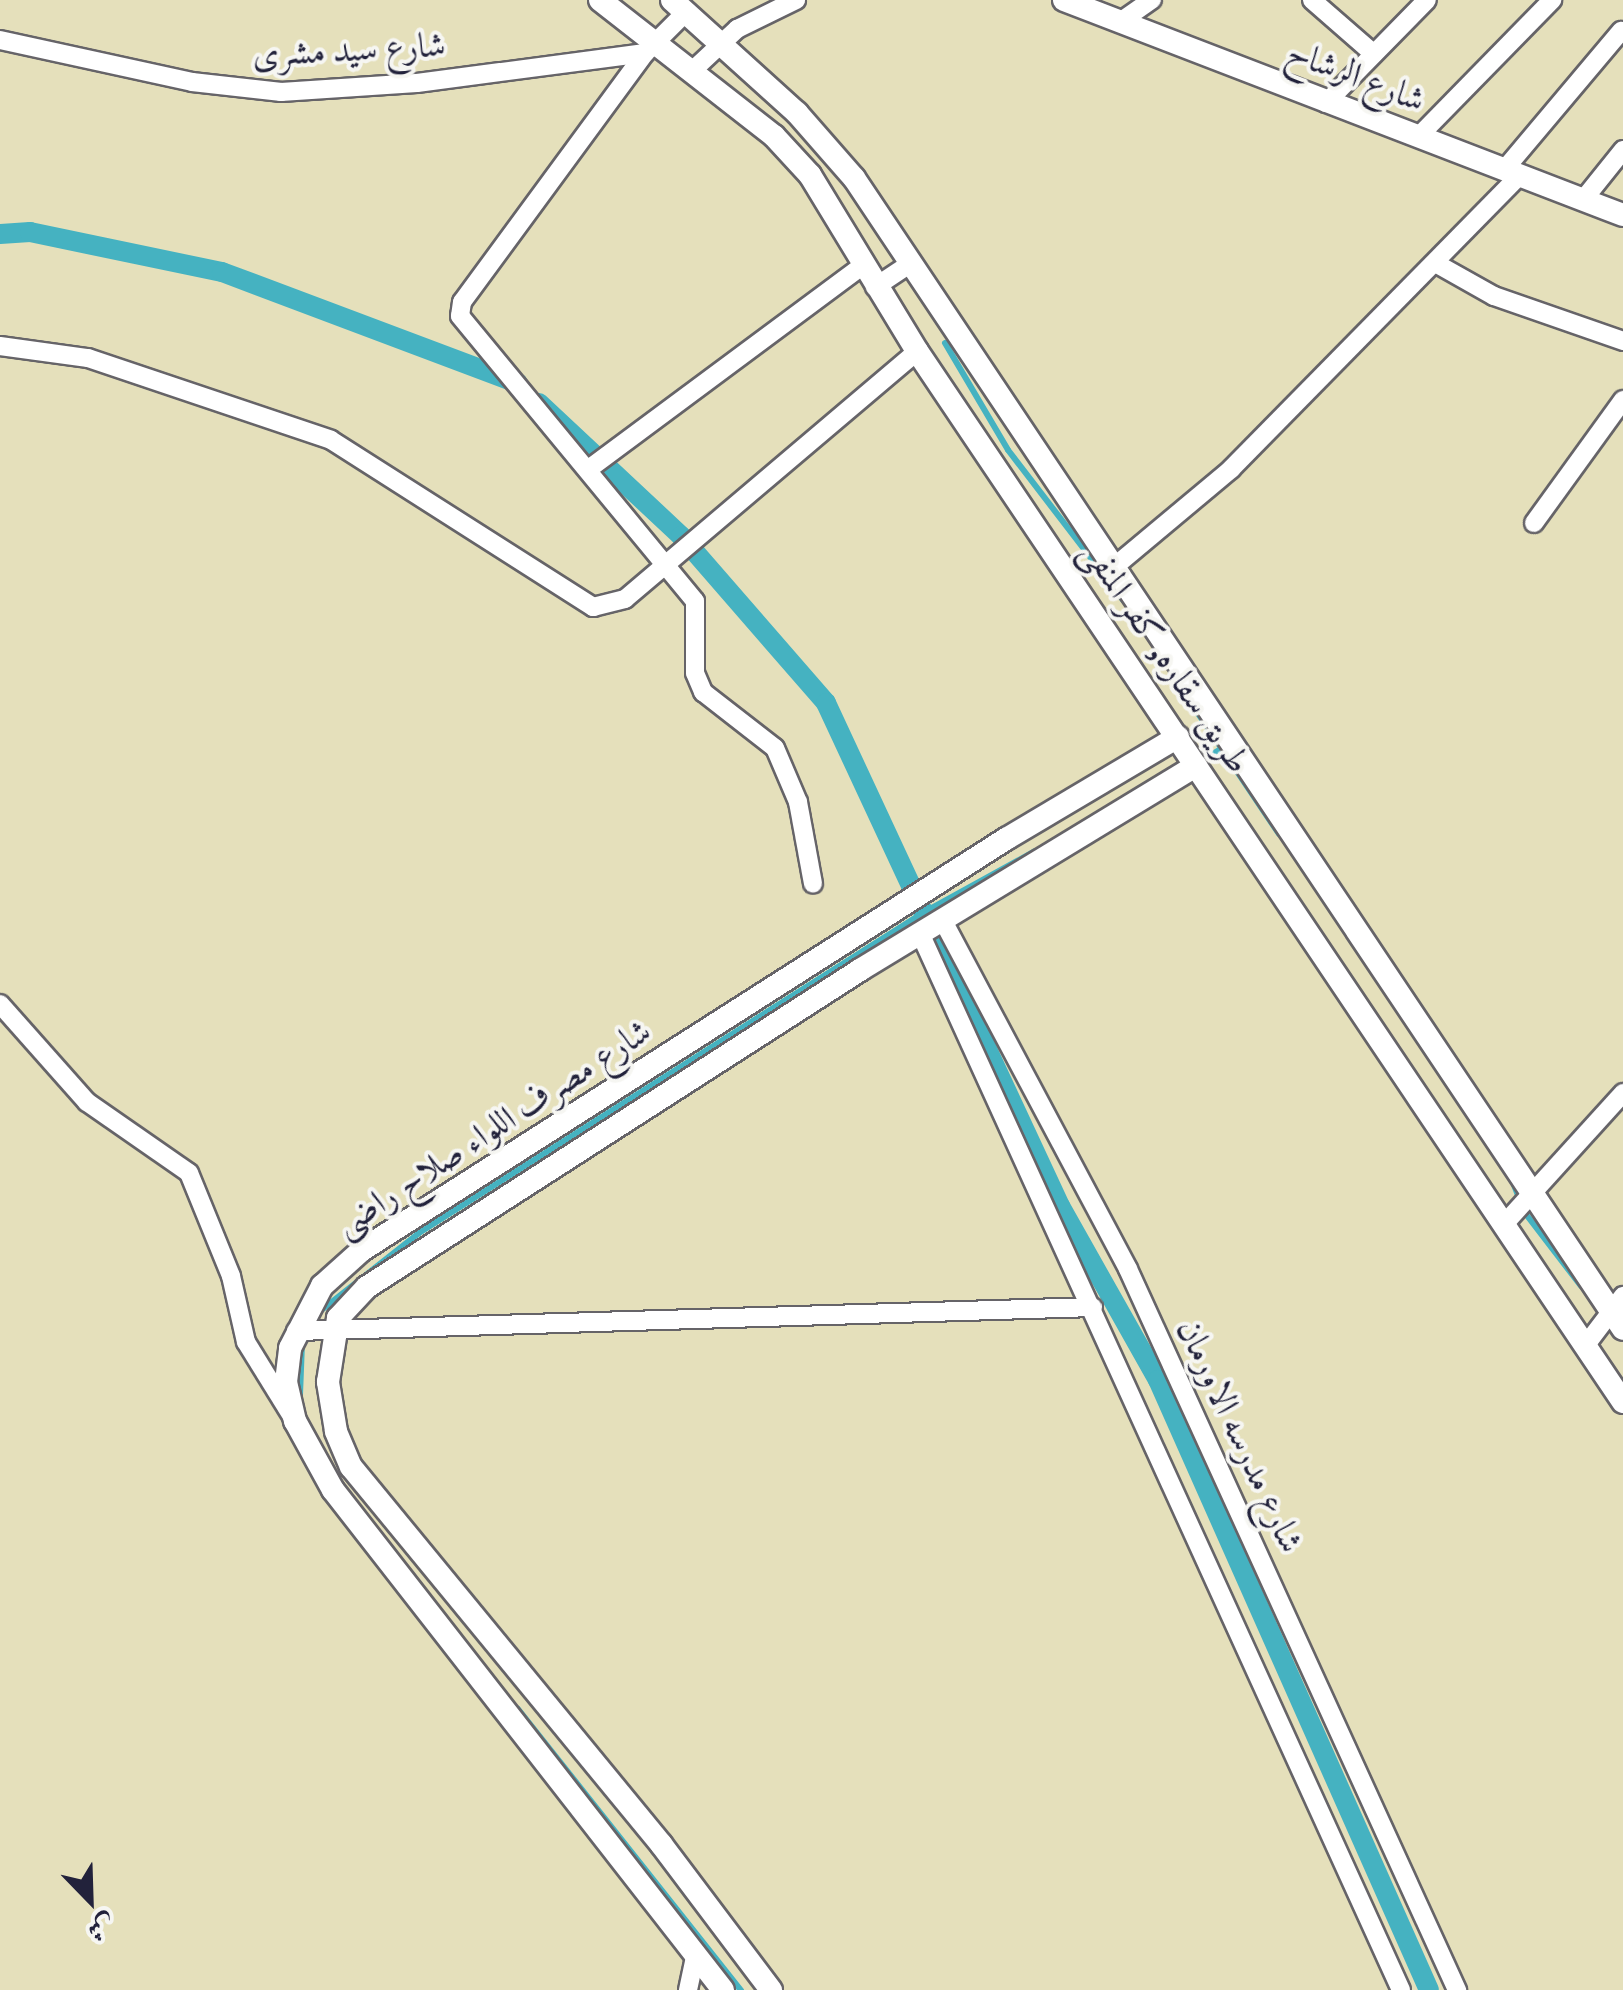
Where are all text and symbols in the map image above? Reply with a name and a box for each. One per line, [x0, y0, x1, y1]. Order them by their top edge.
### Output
street label: شارع سيد مشرى [251, 24, 447, 76]
street label: شارع الرشاح [1281, 30, 1431, 122]
street label: طريق سقاره, كفر المنفى [1073, 532, 1259, 782]
street label: شارع مصرف اللواء صلاح راضى [327, 1010, 659, 1246]
street label: شارع مدرسه الاورمان [1168, 1313, 1312, 1559]
north arrow [40, 1850, 140, 1950]
text: ش [82, 1907, 122, 1950]

